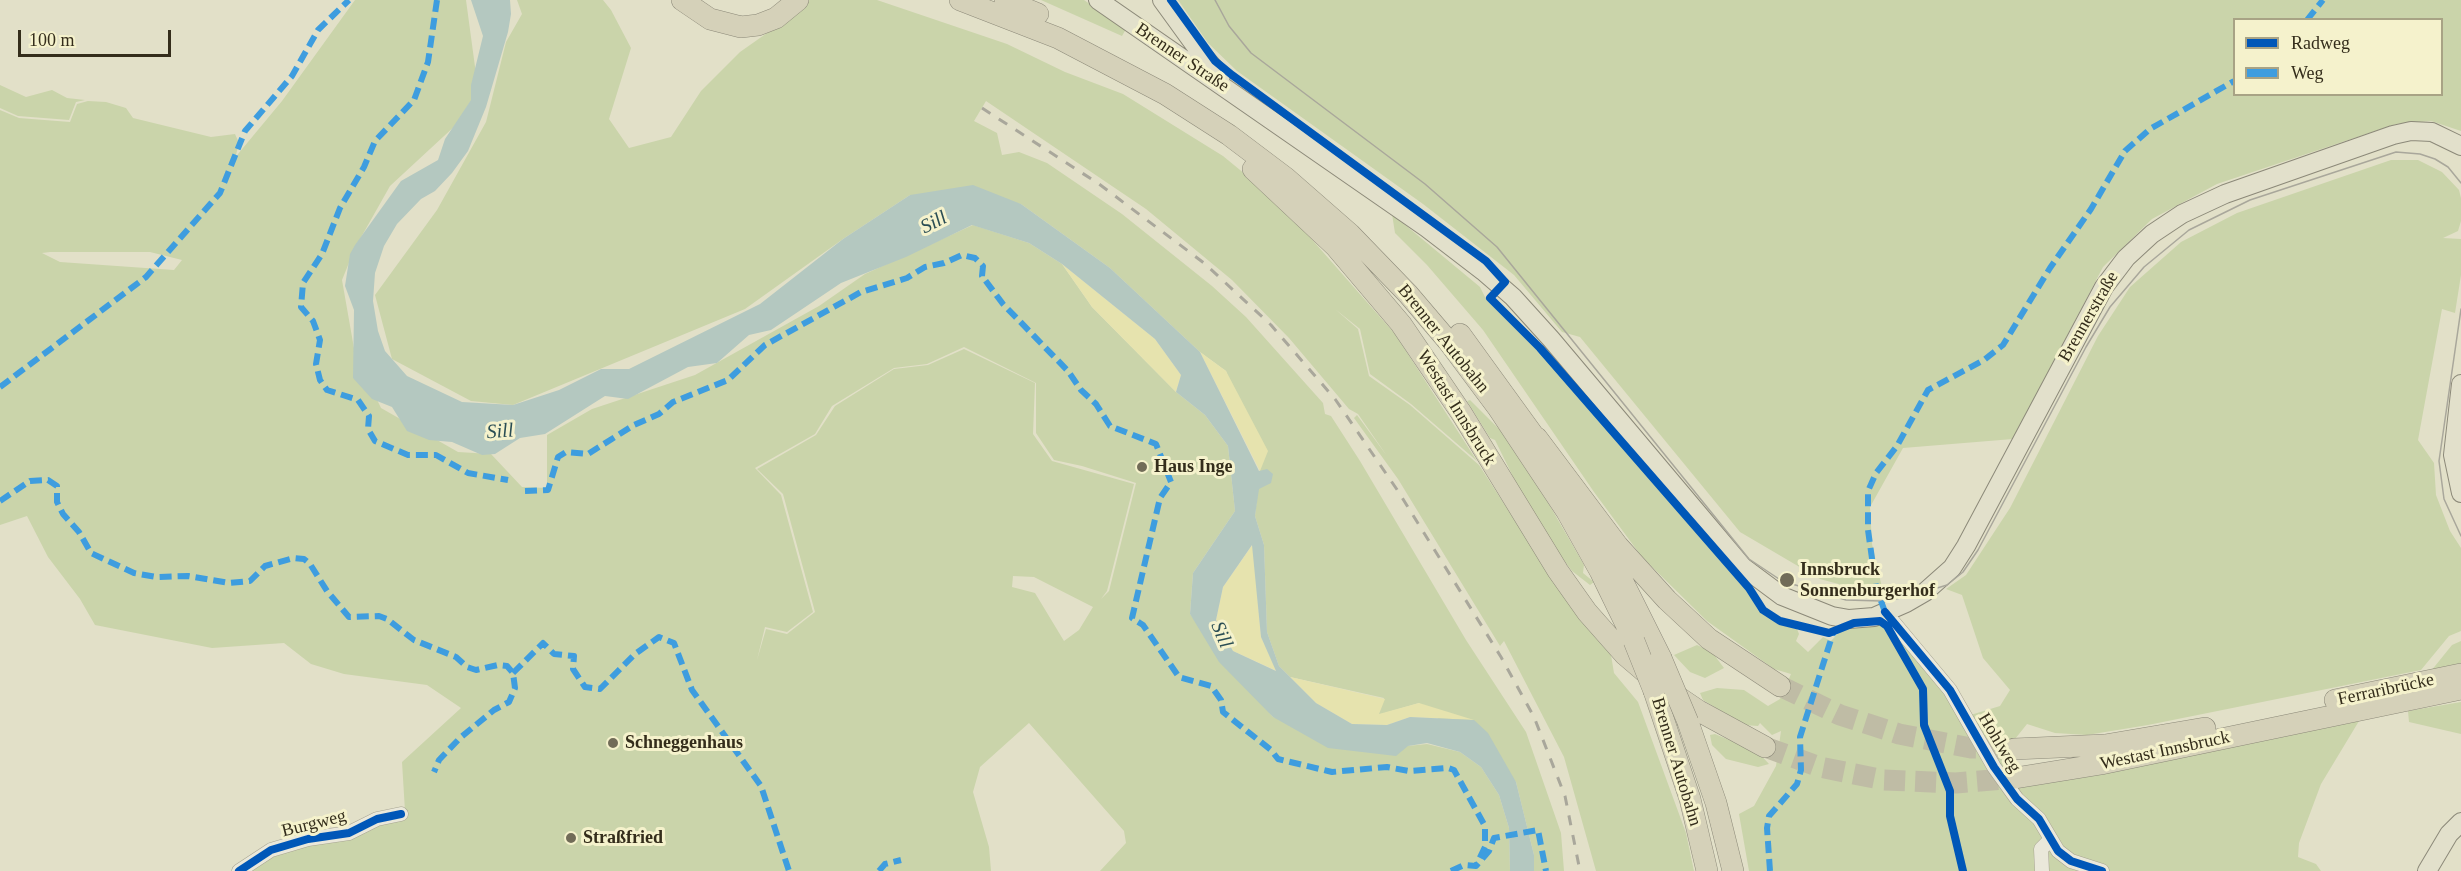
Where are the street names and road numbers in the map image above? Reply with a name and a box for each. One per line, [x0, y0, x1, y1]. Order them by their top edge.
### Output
street label: Brenner Straße [1131, 19, 1233, 97]
street label: Brennerstraße [2054, 268, 2124, 366]
street label: Brenner Autobahn [1393, 280, 1493, 398]
street label: Westast Innsbruck [1412, 346, 1500, 470]
street label: Ferraribrücke [2336, 669, 2436, 711]
street label: Brenner Autobahn [1646, 695, 1706, 829]
street label: Hohlweg [1973, 709, 2025, 777]
street label: Westast Innsbruck [2098, 727, 2232, 775]
street label: Burgweg [280, 806, 348, 842]

